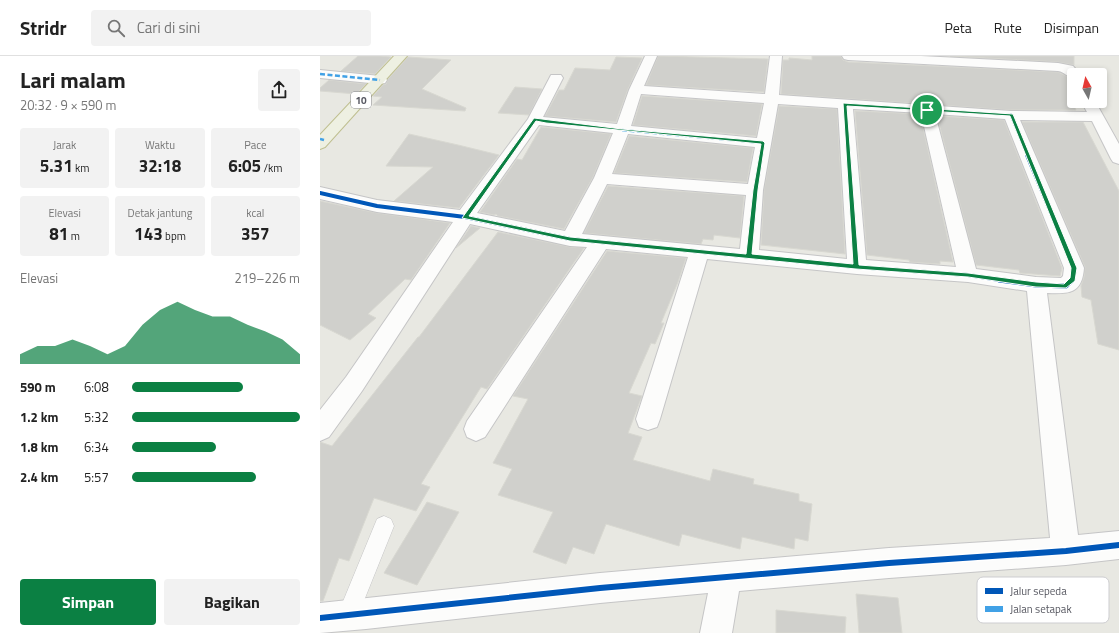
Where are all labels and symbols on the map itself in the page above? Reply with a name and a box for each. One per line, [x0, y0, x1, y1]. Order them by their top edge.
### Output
north arrow [1067, 68, 1107, 108]
road number: 10 [351, 92, 371, 108]
pin [910, 93, 944, 127]
legend [977, 577, 1109, 623]
text: Jalur sepeda [1010, 583, 1067, 599]
text: Jalan setapak [1010, 601, 1072, 617]

